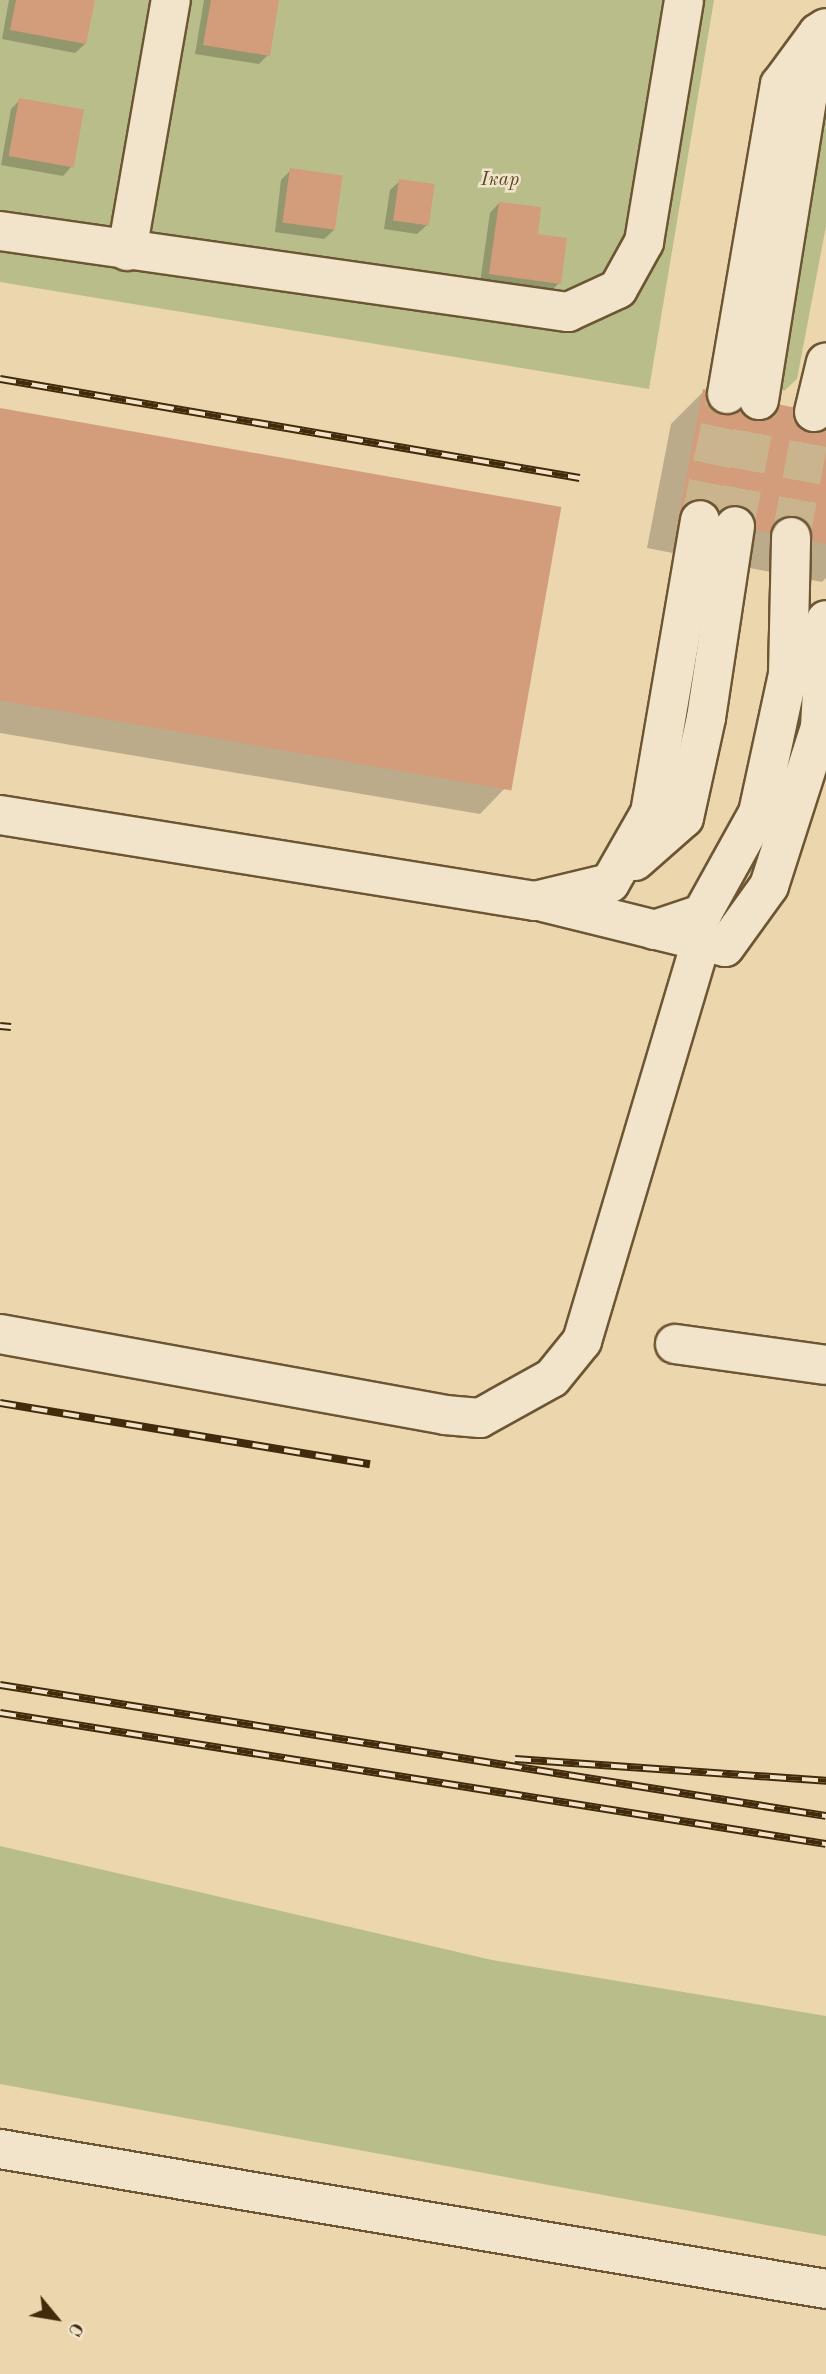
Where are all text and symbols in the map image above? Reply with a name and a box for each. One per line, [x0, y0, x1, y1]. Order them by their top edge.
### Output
park label: Ікар [481, 170, 519, 192]
north arrow [21, 2283, 91, 2353]
text: С [63, 2319, 86, 2339]

